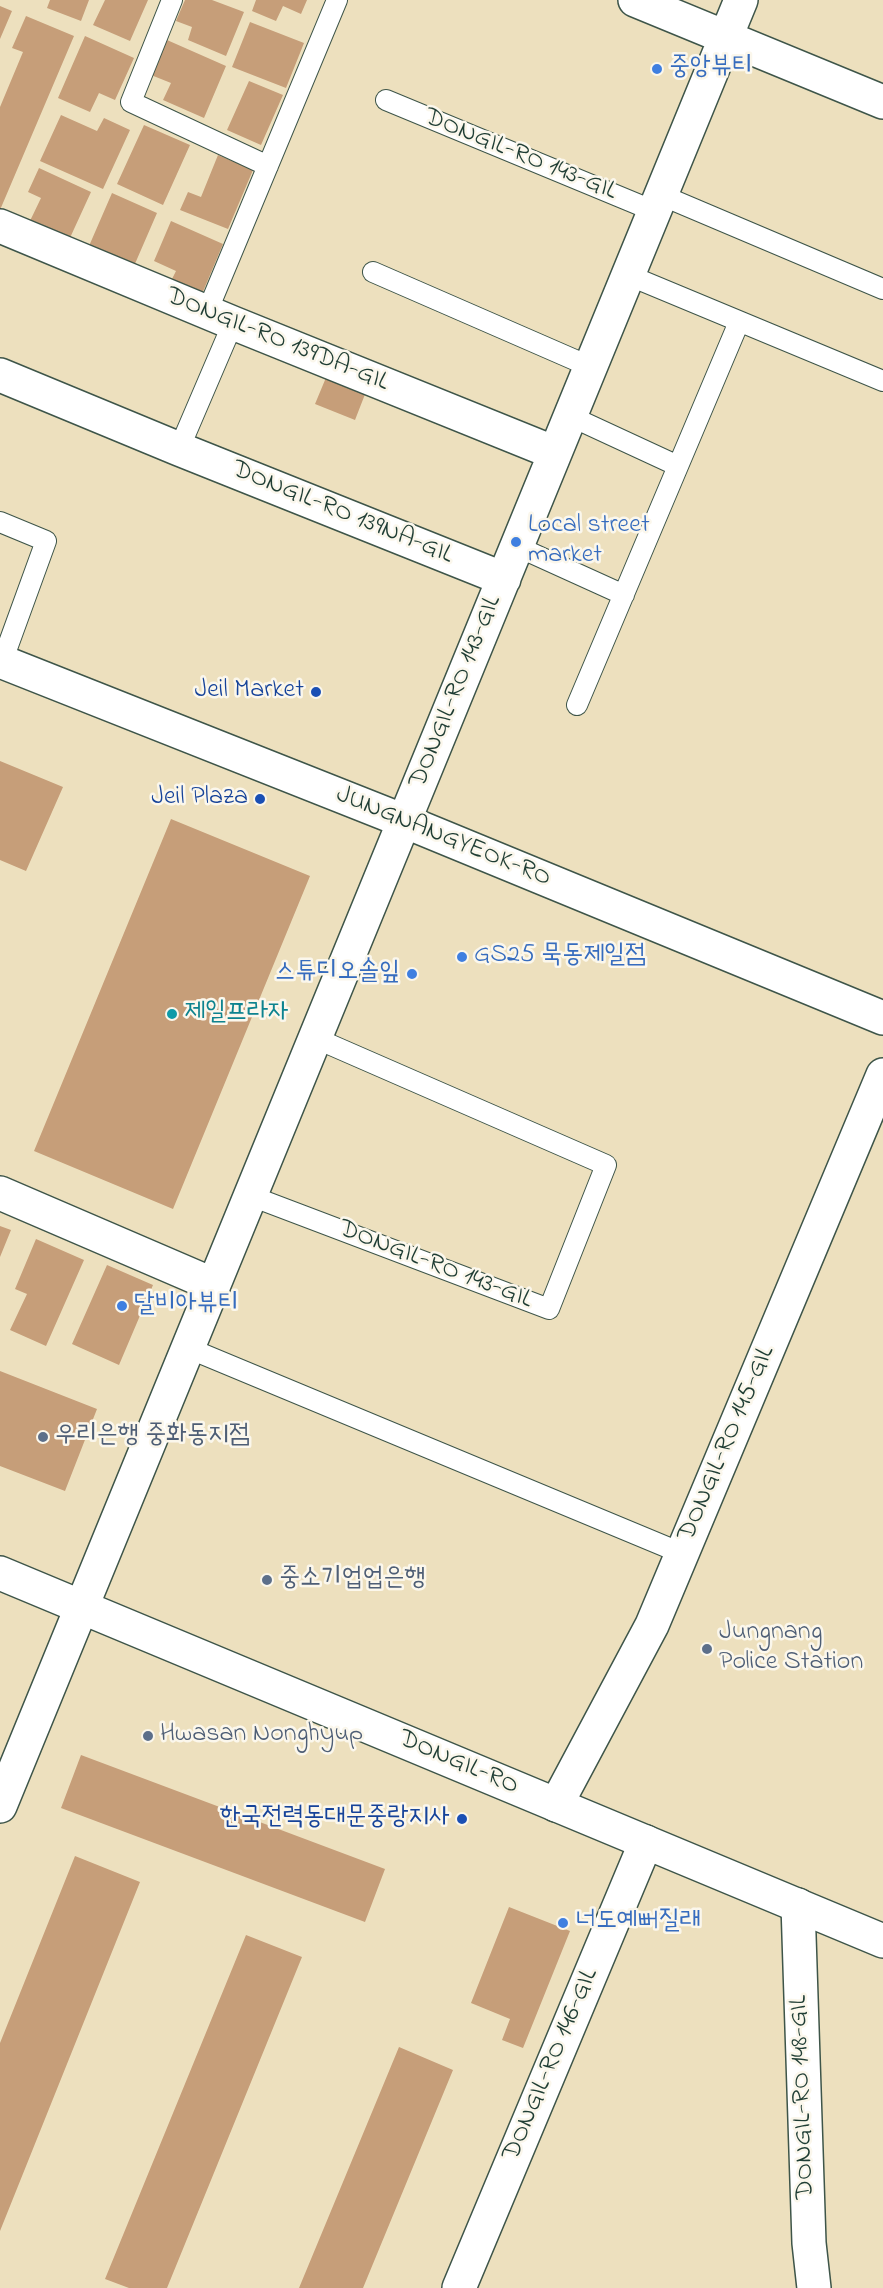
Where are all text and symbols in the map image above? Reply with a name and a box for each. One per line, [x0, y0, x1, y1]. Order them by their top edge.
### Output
place label: 중앙뷰티 [669, 53, 753, 85]
marker: 중앙뷰티 [650, 62, 664, 76]
street label: DONGIL-RO 143-GIL [419, 103, 621, 209]
street label: DONGIL-RO 139DA-GIL [161, 282, 393, 400]
street label: DONGIL-RO 139NA-GIL [227, 455, 457, 573]
place label: Local street market [528, 511, 650, 572]
marker: Local street market [509, 535, 523, 549]
street label: DONGIL-RO 143-GIL [404, 591, 510, 793]
place label: Jeil Market [194, 676, 304, 708]
marker: Jeil Market [309, 685, 323, 699]
street label: JUNGNANGYEOK-RO [331, 781, 555, 895]
place label: Jeil Plaza [151, 783, 248, 815]
marker: Jeil Plaza [253, 792, 267, 806]
place label: GS25 묵동제일점 [474, 941, 646, 973]
marker: GS25 묵동제일점 [455, 950, 469, 964]
place label: 스튜디오솔잎 [274, 958, 400, 990]
marker: 스튜디오솔잎 [405, 967, 419, 981]
place label: 제일프라자 [184, 998, 289, 1030]
marker: 제일프라자 [165, 1007, 179, 1021]
street label: DONGIL-RO 143-GIL [334, 1215, 536, 1317]
place label: 달비아뷰티 [134, 1290, 239, 1322]
marker: 달비아뷰티 [115, 1299, 129, 1313]
street label: DONGIL-RO 145-GIL [673, 1342, 783, 1546]
place label: 우리은행 중화동지점 [55, 1421, 250, 1453]
marker: 우리은행 중화동지점 [36, 1430, 50, 1444]
place label: 중소기업업은행 [279, 1564, 425, 1596]
marker: 중소기업업은행 [260, 1573, 274, 1587]
place label: Jungnang Police Station [719, 1618, 863, 1679]
marker: Jungnang Police Station [700, 1642, 714, 1656]
place label: Hwasan Nonghyup [160, 1720, 363, 1752]
street label: DONGIL-RO [393, 1725, 523, 1803]
marker: Hwasan Nonghyup [141, 1729, 155, 1743]
place label: 한국전력동대문중랑지사 [220, 1803, 450, 1835]
marker: 한국전력동대문중랑지사 [455, 1812, 469, 1826]
place label: 너도예뻐질래 [575, 1907, 701, 1939]
marker: 너도예뻐질래 [556, 1916, 570, 1930]
street label: DONGIL-RO 146-GIL [497, 1964, 607, 2166]
street label: DONGIL-RO 148-GIL [785, 1994, 823, 2200]

